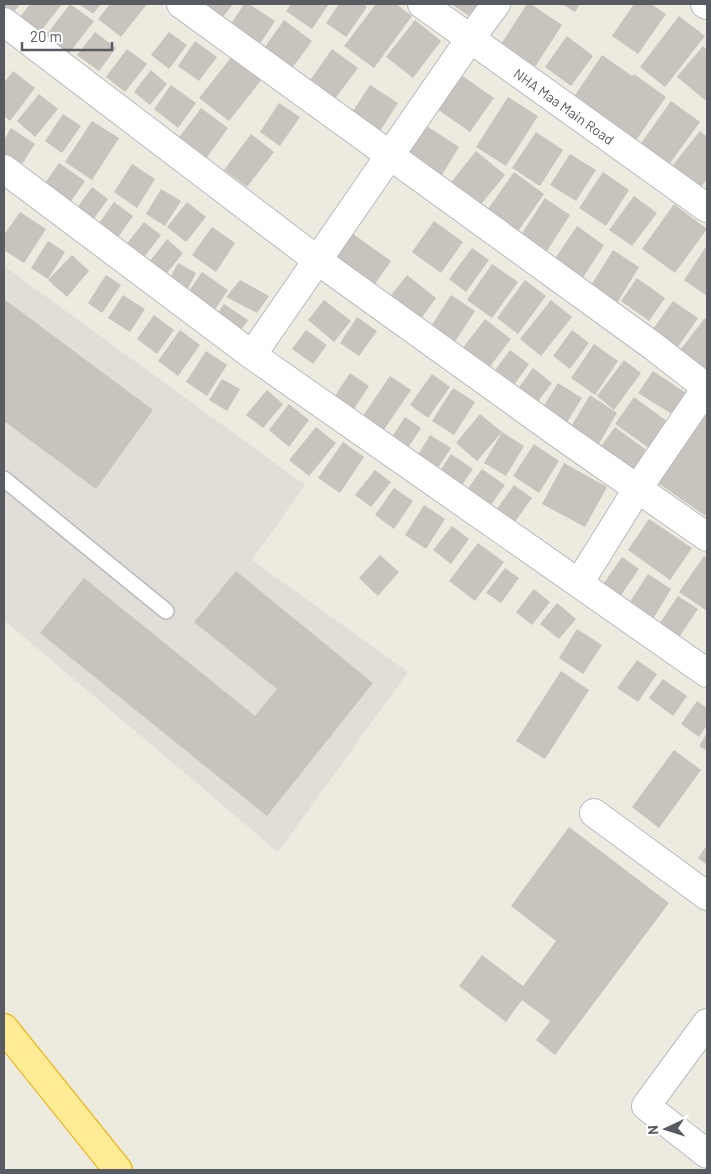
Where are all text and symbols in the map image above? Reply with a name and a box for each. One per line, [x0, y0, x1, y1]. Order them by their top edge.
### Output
scale bar [22, 20, 112, 52]
text: 20 m [30, 27, 62, 45]
street label: NHA Maa Main Road [511, 64, 618, 147]
north arrow [641, 1104, 691, 1154]
text: N [644, 1125, 661, 1135]

